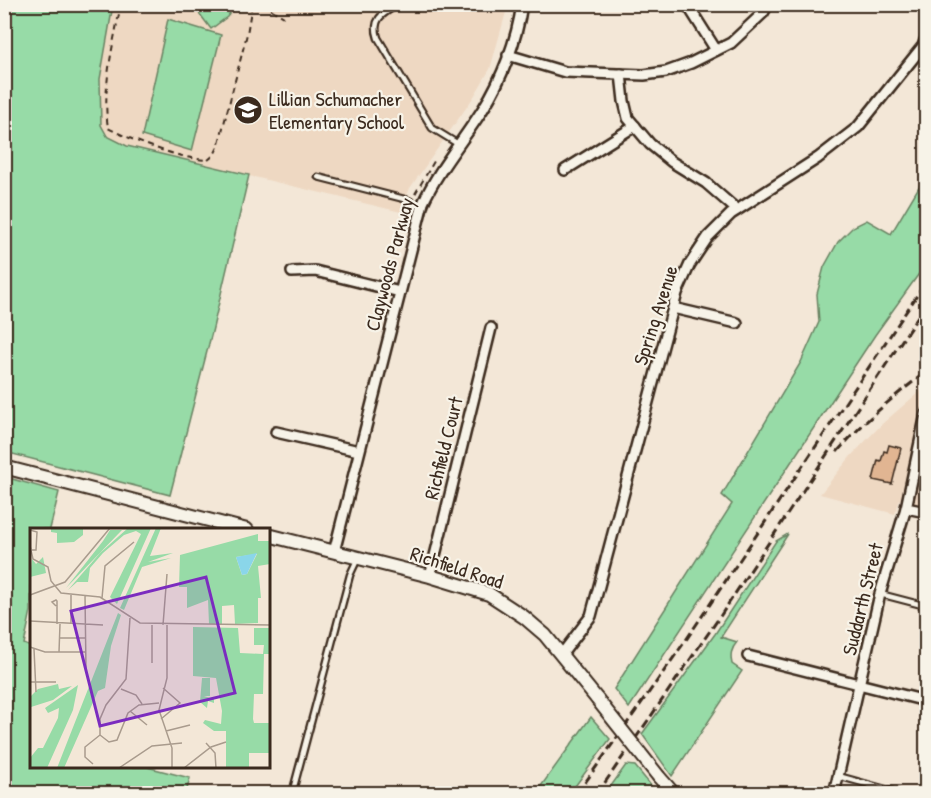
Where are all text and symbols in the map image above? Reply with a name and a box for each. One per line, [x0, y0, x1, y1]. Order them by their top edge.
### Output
place label: Lillian Schumacher Elementary School [269, 85, 405, 135]
school or university icon: Lillian Schumacher Elementary School [232, 94, 264, 126]
street label: Claywoods Parkway [358, 194, 420, 334]
street label: Spring Avenue [626, 262, 684, 368]
street label: Richfield Court [417, 393, 469, 502]
inset map [30, 528, 270, 768]
street label: Richfield Road [407, 539, 507, 595]
street label: Suddarth Street [835, 539, 889, 658]

